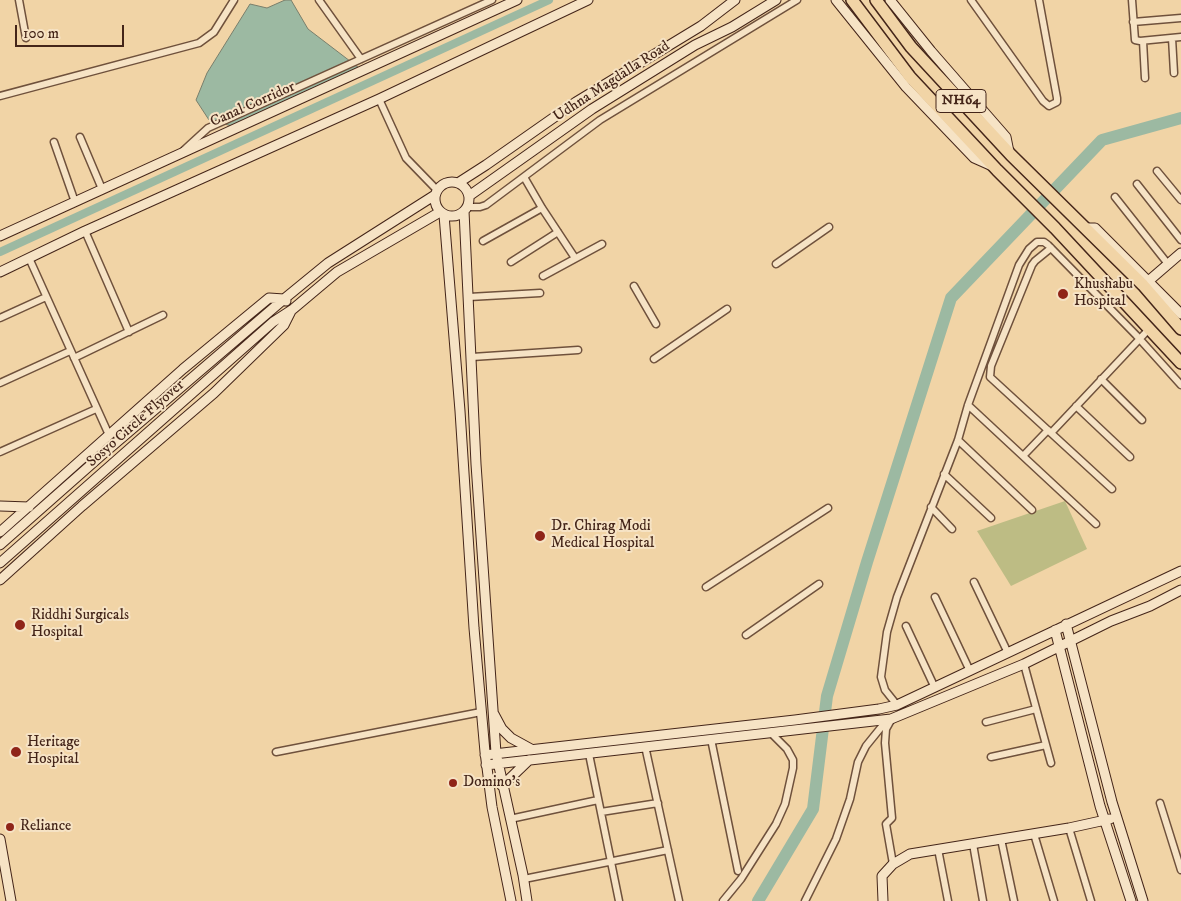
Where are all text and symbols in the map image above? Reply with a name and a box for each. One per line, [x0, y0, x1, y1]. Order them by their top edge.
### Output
scale bar [18, 15, 126, 47]
text: 100 m [23, 24, 59, 43]
street label: Udhna Magdalla Road [551, 38, 673, 126]
street label: Canal Corridor [208, 78, 298, 132]
road number: NH64 [936, 90, 986, 112]
place label: Khushabu Hospital [1074, 276, 1133, 311]
marker: Khushabu Hospital [1056, 287, 1070, 301]
street label: Sosyo Circle Flyover [83, 377, 189, 471]
place label: Dr. Chirag Modi Medical Hospital [551, 518, 654, 553]
marker: Dr. Chirag Modi Medical Hospital [533, 529, 547, 543]
place label: Riddhi Surgicals Hospital [31, 607, 129, 642]
marker: Riddhi Surgicals Hospital [13, 618, 27, 632]
place label: Heritage Hospital [27, 734, 80, 769]
marker: Heritage Hospital [9, 745, 23, 759]
place label: Domino's [463, 774, 520, 792]
marker: Domino's [447, 777, 459, 789]
place label: Reliance [20, 818, 71, 836]
marker: Reliance [4, 821, 16, 833]

